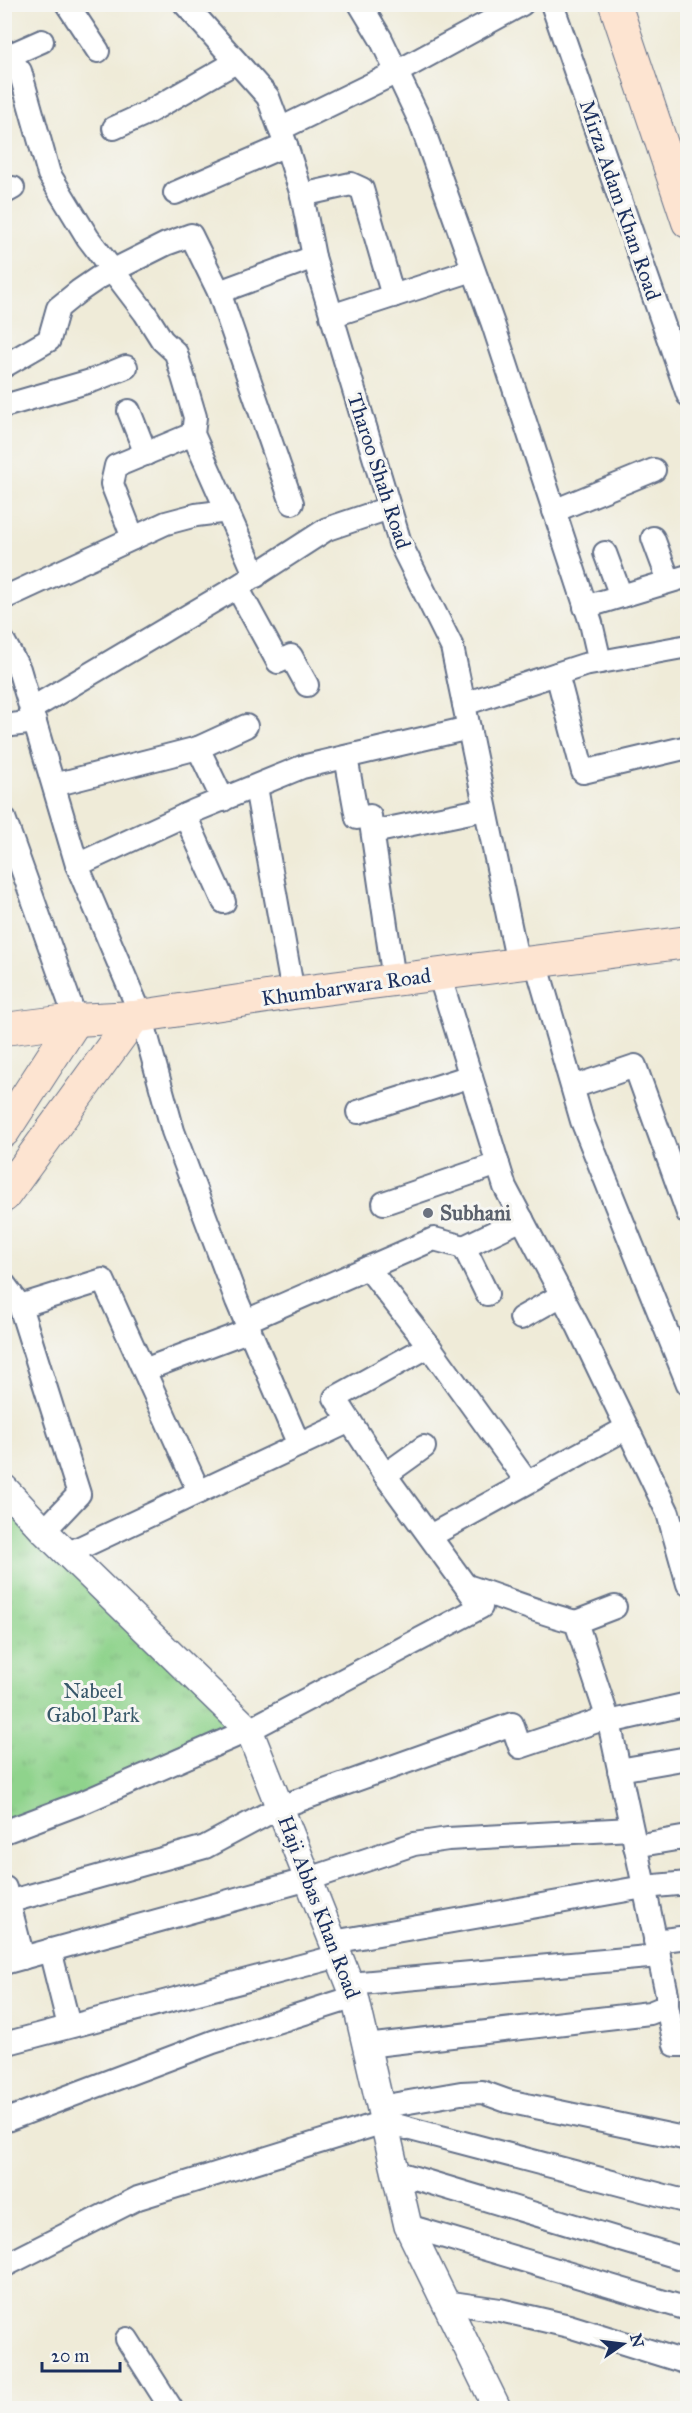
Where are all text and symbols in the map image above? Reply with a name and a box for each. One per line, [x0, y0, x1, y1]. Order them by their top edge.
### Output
street label: Mirza Adam Khan Road [574, 96, 667, 304]
street label: Tharoo Shah Road [342, 390, 417, 553]
street label: Khumbarwara Road [260, 962, 433, 1012]
place label: Subhani [440, 1200, 511, 1226]
marker: Subhani [421, 1206, 435, 1220]
park label: Nabeel Gabol Park [46, 1678, 140, 1728]
street label: Haji Abbas Khan Road [272, 1812, 366, 2003]
north arrow [593, 2314, 653, 2374]
text: N [626, 2332, 648, 2350]
scale bar [42, 2335, 120, 2373]
text: 20 m [51, 2345, 89, 2367]

